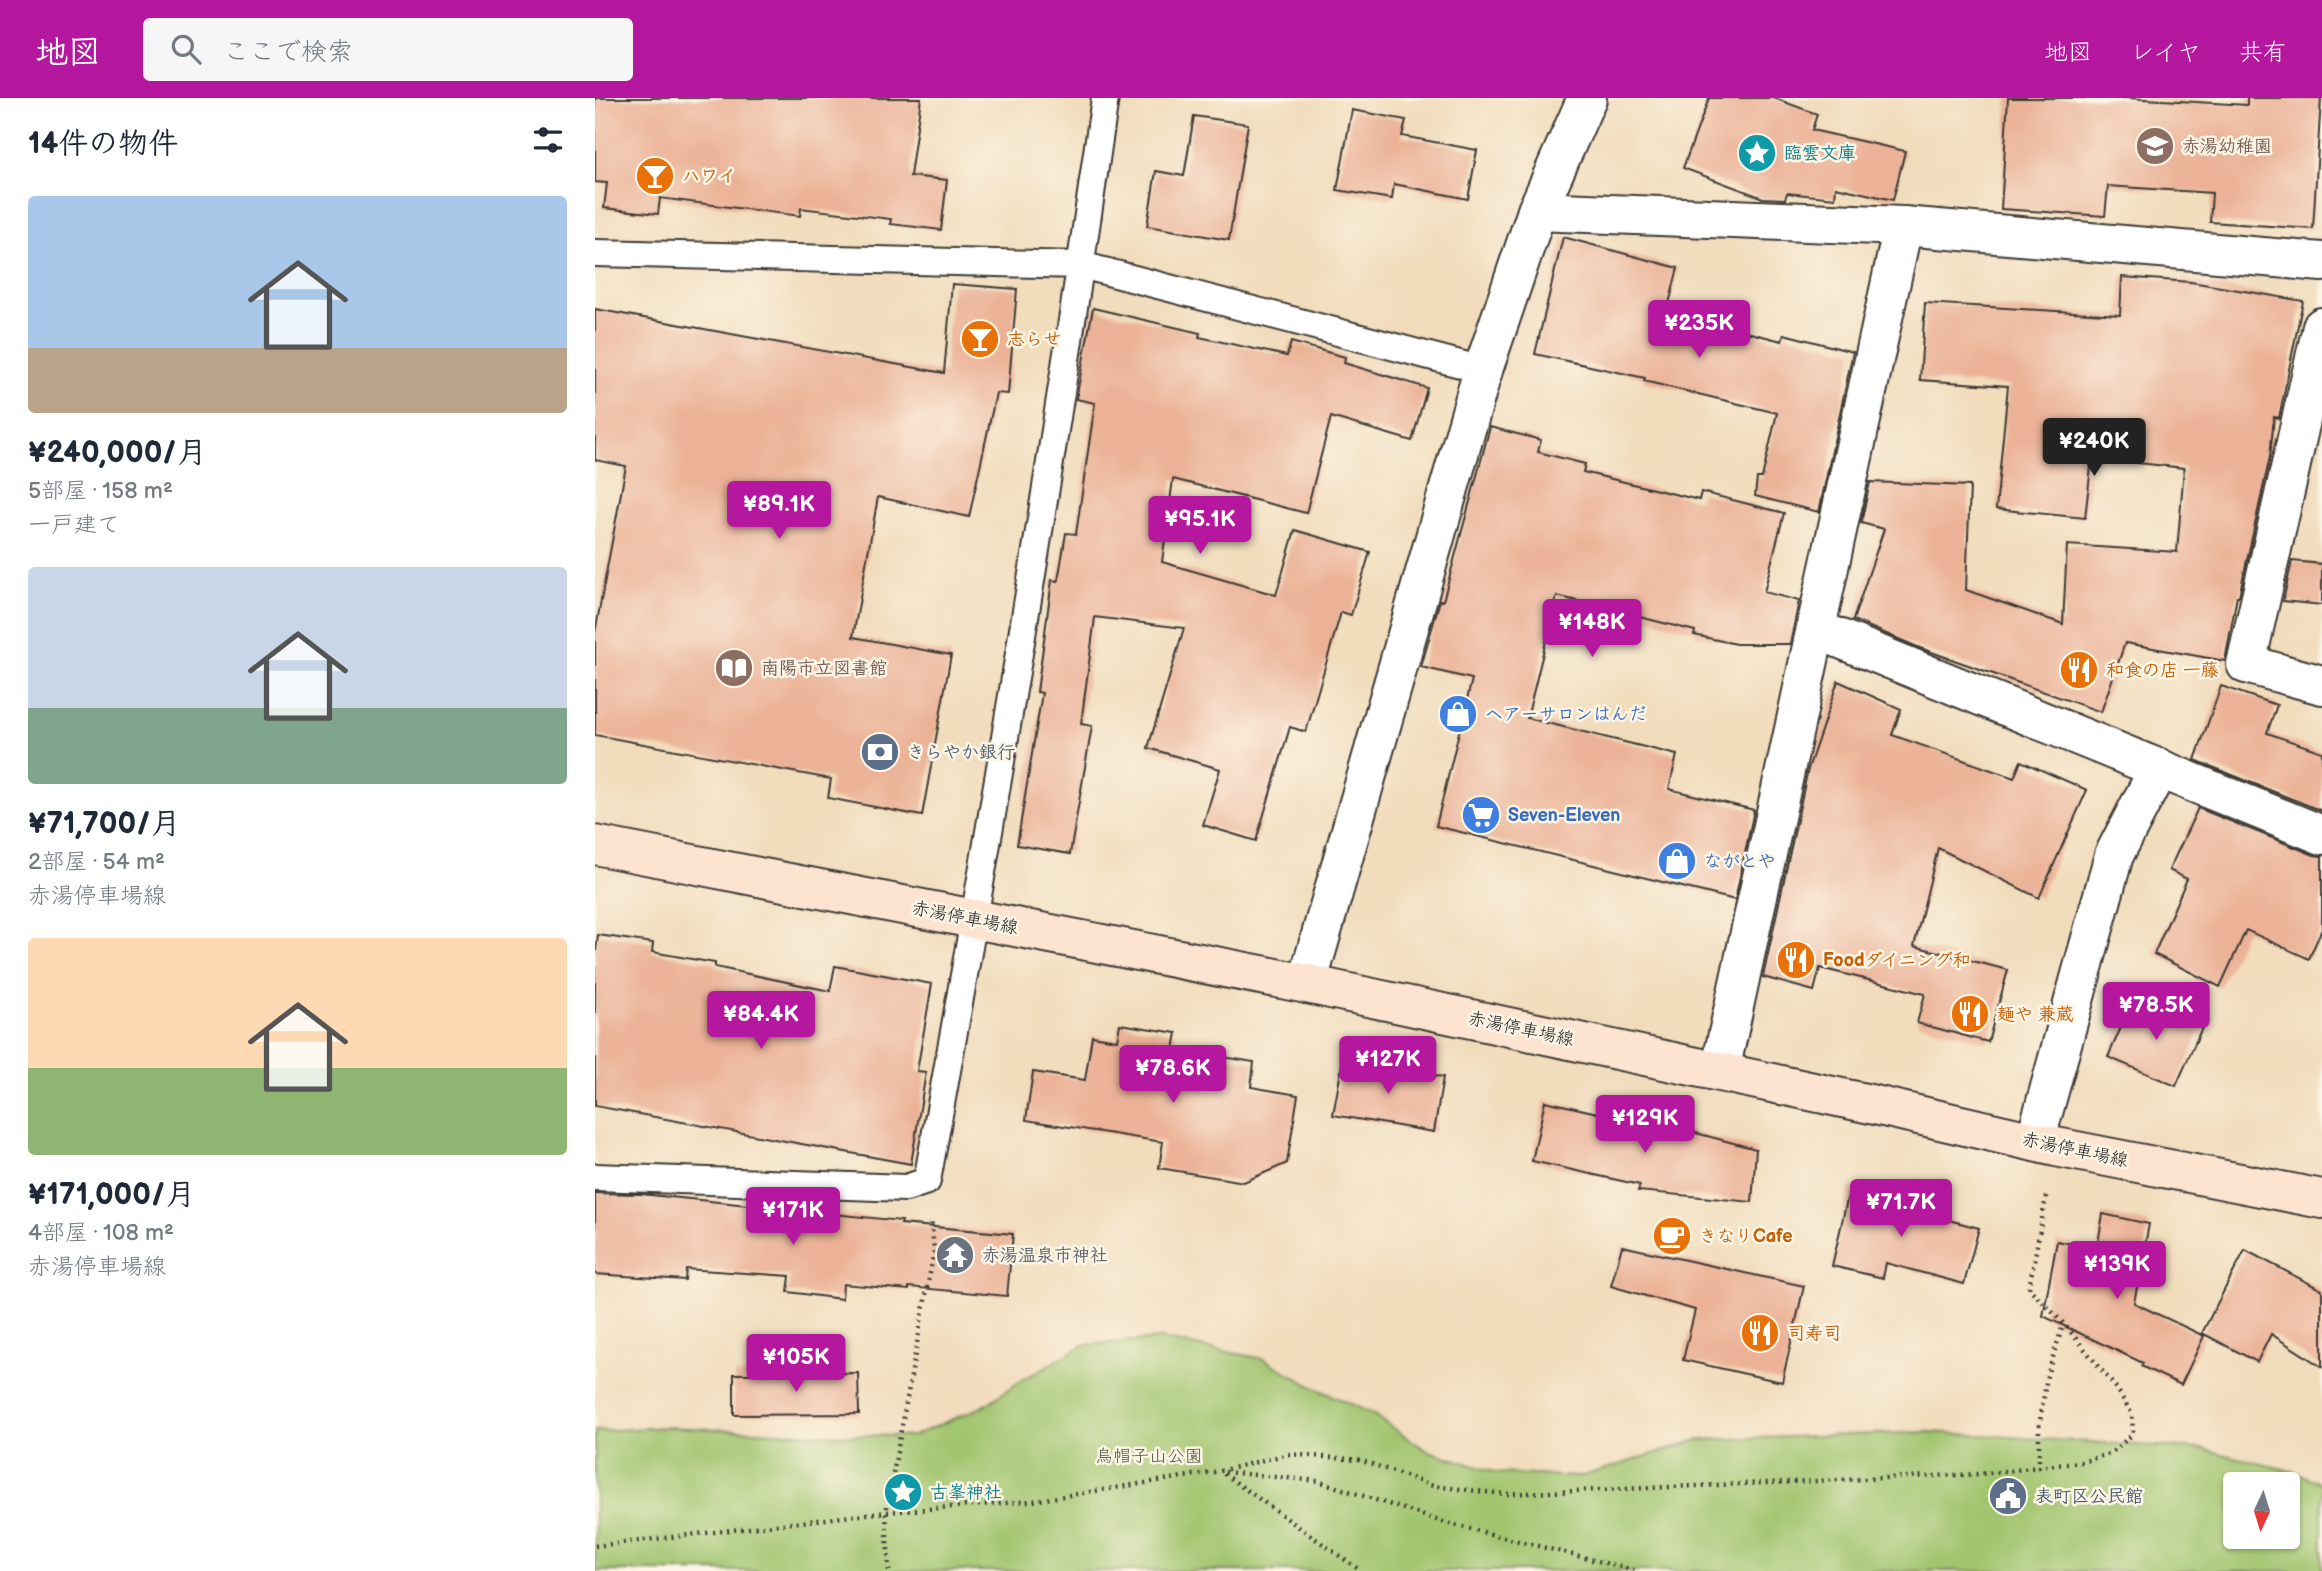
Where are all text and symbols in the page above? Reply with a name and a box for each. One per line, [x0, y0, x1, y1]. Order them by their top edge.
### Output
search box [143, 18, 633, 81]
icon: search [167, 30, 205, 68]
text: 地図 [35, 33, 101, 73]
text: ここで検索 [223, 37, 353, 68]
text: 地図 [2044, 38, 2092, 67]
text: レイヤ [2130, 38, 2201, 67]
text: 共有 [2239, 38, 2287, 67]
icon: filters [529, 121, 567, 159]
school or university icon: 赤湯幼稚園 [2134, 125, 2176, 167]
text: 14件の物件 [28, 126, 178, 162]
place icon: 臨雲文庫 [1736, 132, 1778, 174]
place label: 赤湯幼稚園 [2182, 136, 2272, 157]
place label: 臨雲文庫 [1784, 143, 1856, 164]
bar icon: ハワイ [634, 155, 676, 197]
place label: ハワイ [682, 166, 736, 187]
icon: home [235, 242, 361, 368]
pin: ¥235K [1650, 300, 1748, 360]
text: ¥235K [1664, 309, 1734, 337]
bar icon: 志らせ [959, 318, 1001, 360]
place label: 志らせ [1007, 329, 1061, 350]
pin: ¥240K [2045, 418, 2143, 478]
text: ¥240K [2059, 427, 2129, 455]
text: ¥240,000/月 [28, 435, 207, 471]
text: 5部屋 · 158 m² [28, 477, 173, 505]
pin: ¥89.1K [722, 482, 836, 541]
text: ¥89.1K [743, 490, 815, 518]
pin: ¥95.1K [1143, 496, 1257, 556]
text: ¥95.1K [1164, 505, 1236, 533]
text: 一戸建て [28, 511, 120, 539]
pin: ¥148K [1543, 600, 1641, 659]
text: ¥148K [1559, 608, 1625, 636]
icon: home [235, 613, 361, 739]
library icon: 南陽市立図書館 [713, 647, 755, 689]
restaurant icon: 和食の店 一藤 [2058, 649, 2100, 691]
place label: 南陽市立図書館 [761, 658, 887, 679]
place label: 和食の店 一藤 [2106, 660, 2219, 681]
shop icon: ヘアーサロンはんだ [1437, 693, 1479, 735]
place label: ヘアーサロンはんだ [1485, 704, 1647, 725]
bank icon: きらやか銀行 [859, 731, 901, 773]
place label: きらやか銀行 [907, 742, 1015, 763]
supermarket icon: Seven-Eleven [1460, 794, 1502, 836]
place label: Seven-Eleven [1508, 805, 1620, 826]
text: ¥71,700/月 [28, 806, 181, 842]
shop icon: ながとや [1656, 840, 1698, 882]
text: 2部屋 · 54 m² [28, 848, 165, 876]
place label: ながとや [1704, 851, 1776, 872]
text: 赤湯停車場線 [28, 882, 166, 910]
street label: 赤湯停車場線 [910, 897, 1020, 939]
restaurant icon: Foodダイニング和 [1775, 939, 1817, 981]
place label: Foodダイニング和 [1823, 950, 1971, 971]
pin: ¥78.5K [2099, 982, 2213, 1042]
icon: home [235, 984, 361, 1110]
text: ¥78.5K [2119, 991, 2193, 1019]
pin: ¥84.4K [704, 992, 818, 1051]
restaurant icon: 麺や 兼蔵 [1949, 993, 1991, 1035]
text: ¥84.4K [723, 1000, 799, 1028]
place label: 麺や 兼蔵 [1997, 1004, 2074, 1025]
street label: 赤湯停車場線 [1466, 1008, 1576, 1050]
pin: ¥127K [1339, 1037, 1437, 1096]
text: ¥127K [1355, 1045, 1421, 1073]
pin: ¥78.6K [1116, 1046, 1230, 1105]
text: ¥78.6K [1135, 1054, 1211, 1082]
pin: ¥129K [1596, 1096, 1694, 1155]
text: ¥129K [1612, 1104, 1678, 1132]
street label: 赤湯停車場線 [2020, 1129, 2130, 1171]
text: ¥171,000/月 [28, 1177, 195, 1213]
pin: ¥71.7K [1844, 1180, 1958, 1239]
pin: ¥171K [744, 1188, 842, 1247]
text: ¥71.7K [1866, 1188, 1936, 1216]
text: ¥171K [762, 1196, 824, 1224]
cafe icon: きなりCafe [1651, 1215, 1693, 1257]
text: 4部屋 · 108 m² [28, 1219, 174, 1247]
place label: きなりCafe [1699, 1226, 1793, 1247]
temple icon: 赤湯温泉市神社 [934, 1234, 976, 1276]
pin: ¥139K [2068, 1242, 2166, 1301]
place label: 赤湯温泉市神社 [982, 1245, 1108, 1266]
text: ¥139K [2084, 1250, 2150, 1278]
text: 赤湯停車場線 [28, 1253, 166, 1281]
restaurant icon: 司寿司 [1739, 1312, 1781, 1354]
place label: 司寿司 [1787, 1323, 1841, 1344]
pin: ¥105K [747, 1334, 845, 1394]
text: ¥105K [762, 1343, 830, 1371]
park label: 烏帽子山公園 [1095, 1446, 1203, 1467]
place icon: 古峯神社 [882, 1471, 924, 1513]
north arrow [2223, 1472, 2299, 1549]
map controls [2223, 1472, 2300, 1549]
public building icon: 表町区公民館 [1987, 1475, 2029, 1517]
place label: 古峯神社 [930, 1482, 1002, 1503]
place label: 表町区公民館 [2035, 1486, 2143, 1507]

